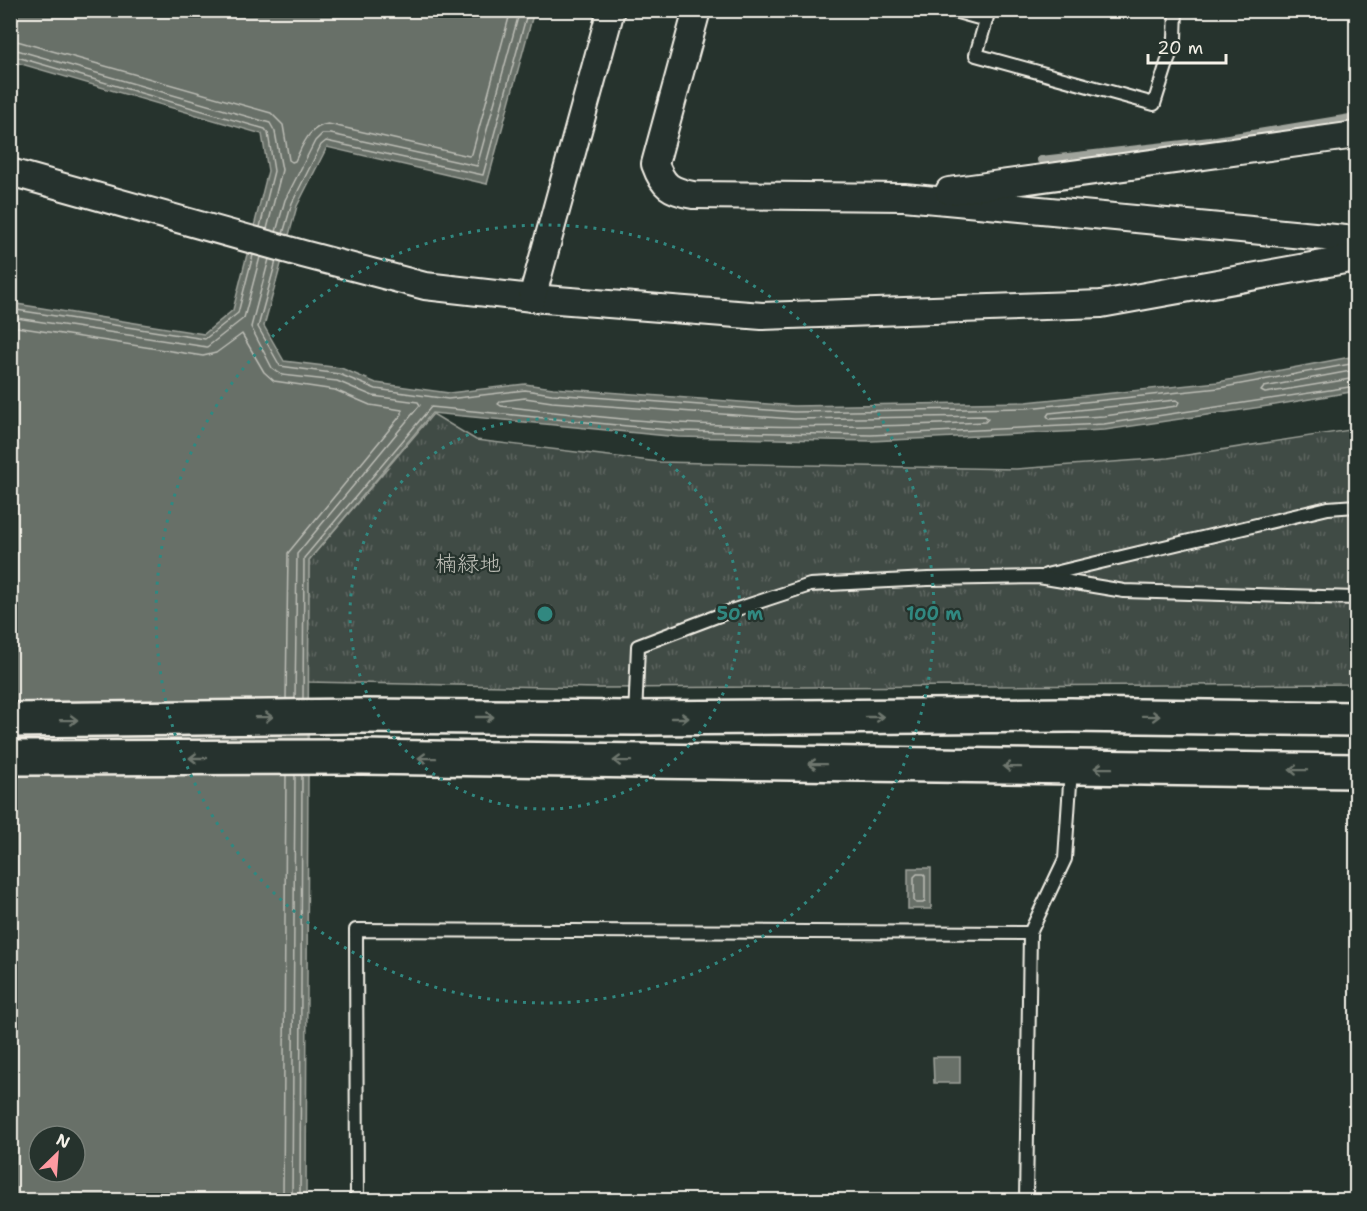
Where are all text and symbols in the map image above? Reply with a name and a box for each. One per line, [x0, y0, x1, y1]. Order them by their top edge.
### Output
scale bar [1148, 27, 1226, 65]
text: 20 m [1157, 36, 1203, 60]
park label: 楠緑地 [435, 549, 501, 578]
text: 50 m [717, 602, 764, 626]
text: 100 m [906, 602, 962, 626]
centre of rings [535, 604, 555, 624]
one-way arrow [1140, 710, 1160, 722]
one-way arrow [474, 711, 494, 723]
one-way arrow [864, 711, 884, 723]
one-way arrow [253, 712, 273, 723]
one-way arrow [669, 712, 689, 724]
one-way arrow [58, 714, 78, 725]
one-way arrow [189, 752, 209, 764]
one-way arrow [418, 752, 438, 764]
one-way arrow [613, 755, 633, 766]
one-way arrow [808, 758, 828, 769]
one-way arrow [1003, 761, 1023, 773]
one-way arrow [1094, 762, 1114, 774]
one-way arrow [1289, 764, 1309, 776]
north arrow [27, 1124, 87, 1184]
text: N [53, 1129, 73, 1153]

